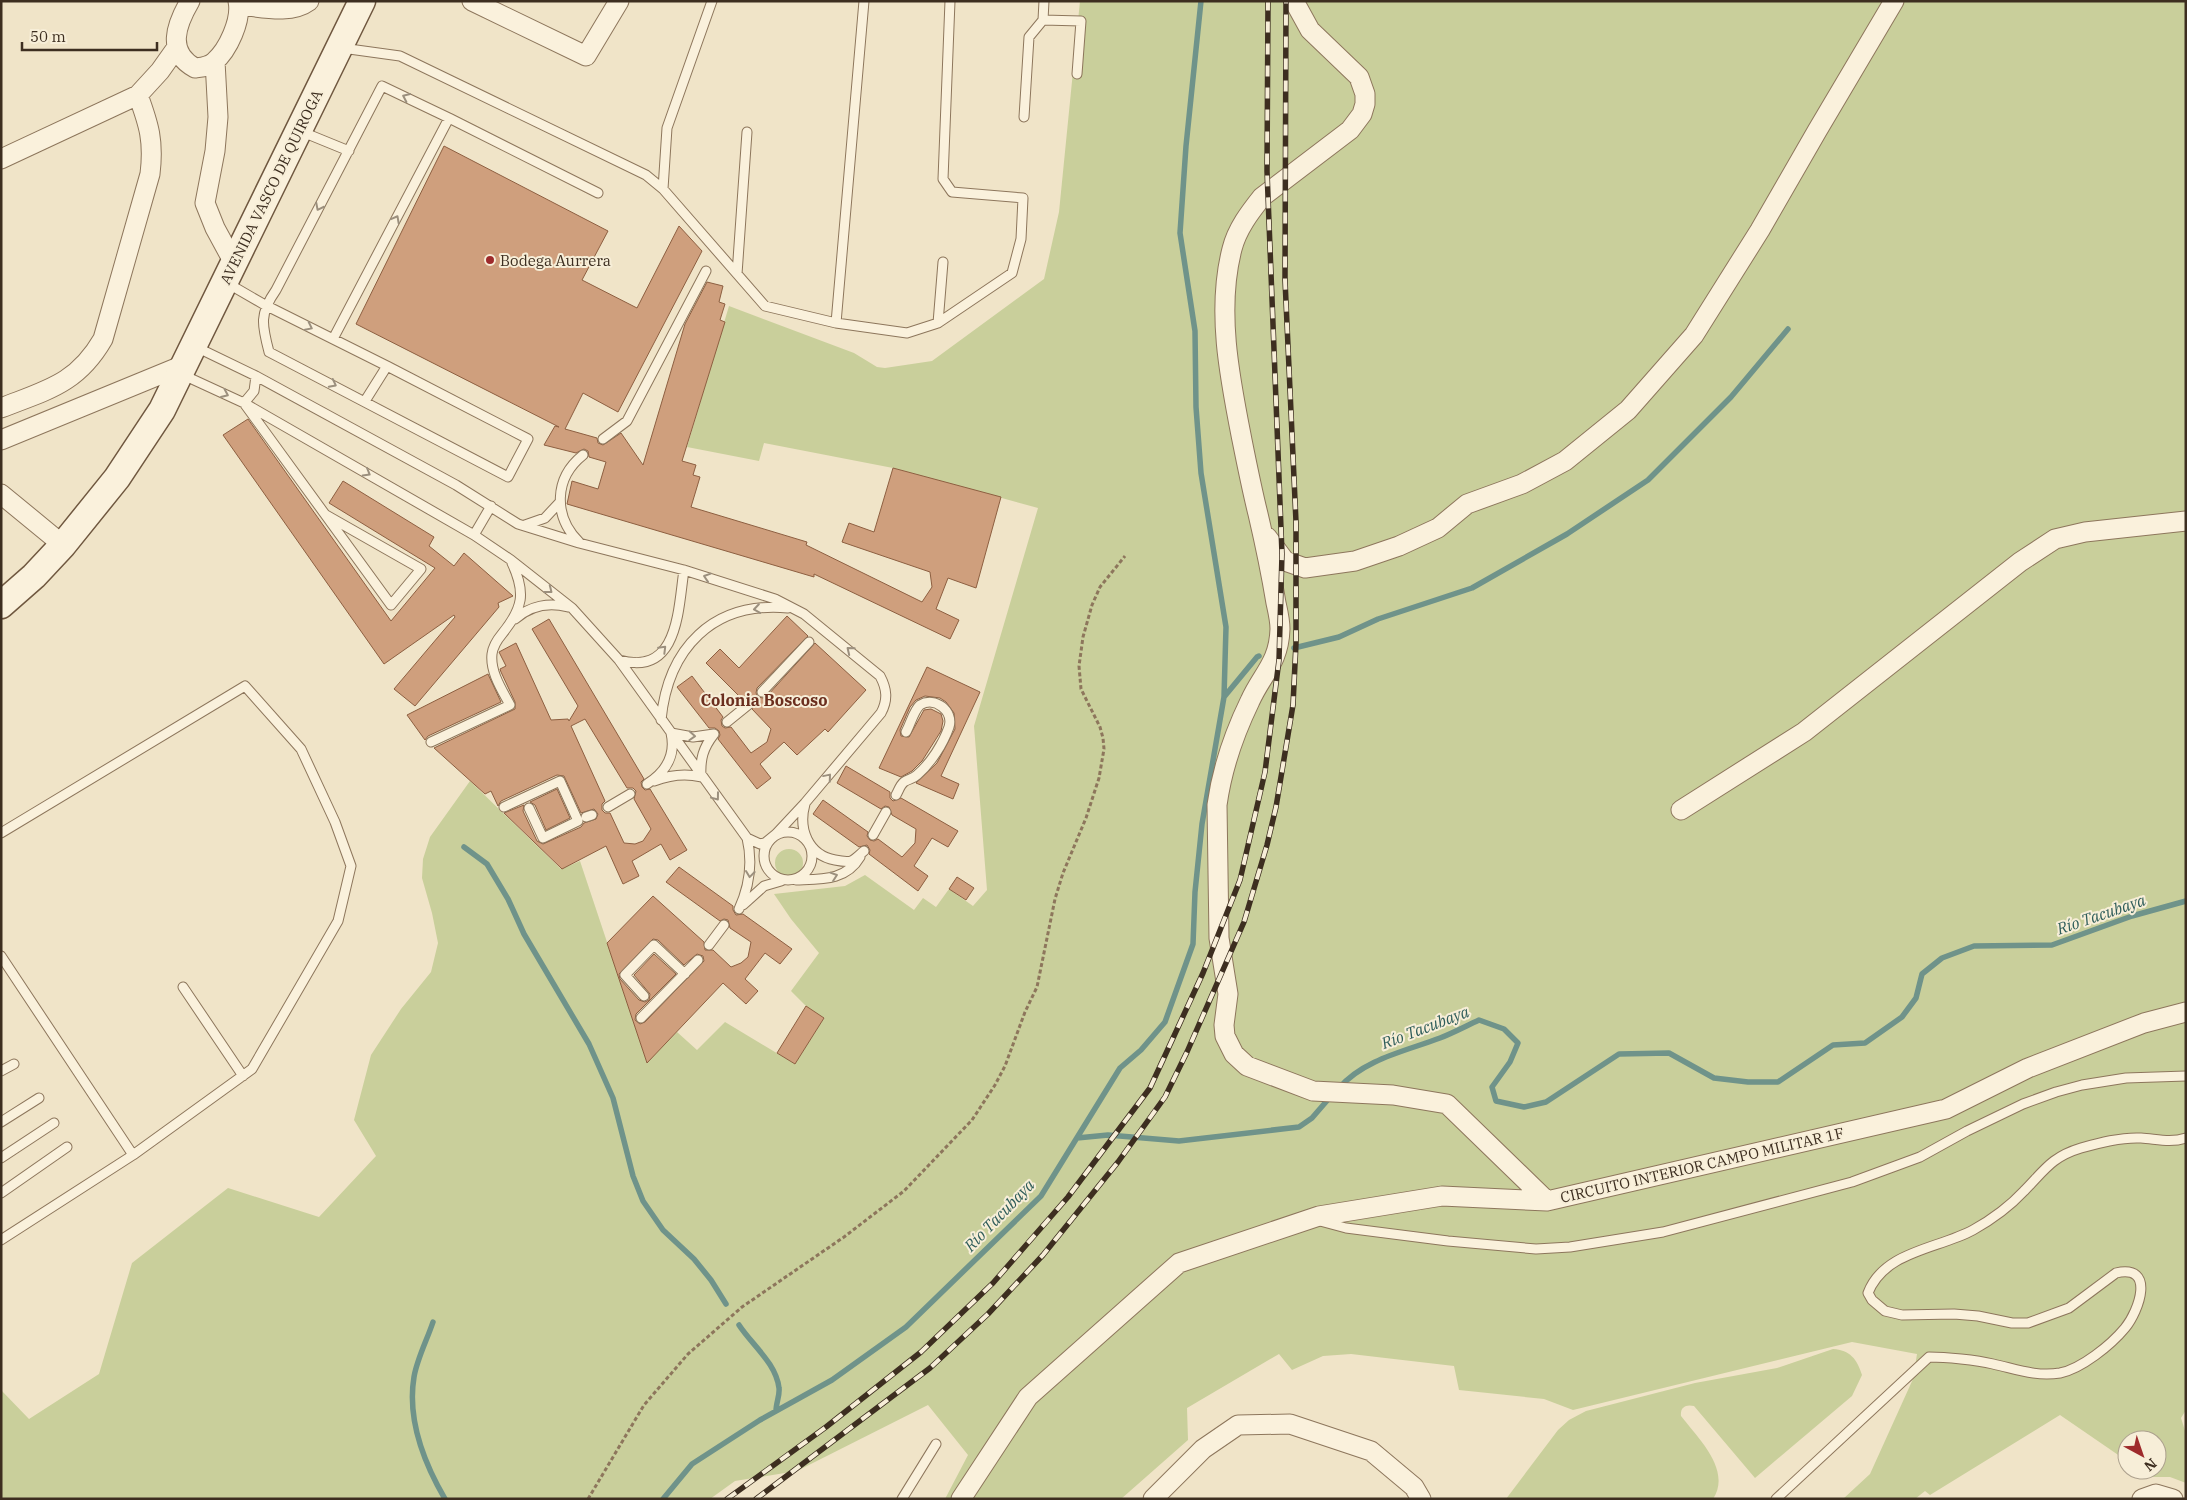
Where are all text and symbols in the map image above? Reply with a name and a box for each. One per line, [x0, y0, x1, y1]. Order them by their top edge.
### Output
scale bar [22, 20, 158, 52]
text: 50 m [30, 27, 66, 46]
street label: AVENIDA VASCO DE QUIROGA [215, 86, 327, 288]
one-way arrow [402, 93, 411, 103]
one-way arrow [315, 202, 325, 211]
one-way arrow [390, 215, 400, 224]
place label: Bodega Aurrera [500, 251, 611, 270]
marker: Bodega Aurrera [484, 254, 496, 266]
one-way arrow [304, 320, 313, 331]
one-way arrow [327, 378, 336, 388]
one-way arrow [220, 388, 229, 399]
one-way arrow [362, 466, 371, 476]
one-way arrow [703, 573, 712, 583]
one-way arrow [543, 585, 552, 593]
one-way arrow [753, 603, 761, 613]
one-way arrow [657, 646, 666, 655]
one-way arrow [846, 647, 855, 656]
district label: Colonia Boscoso [700, 690, 828, 710]
one-way arrow [689, 730, 697, 741]
one-way arrow [822, 773, 831, 782]
one-way arrow [711, 791, 719, 800]
one-way arrow [745, 870, 756, 878]
one-way arrow [830, 872, 838, 882]
water label: Río Tacubaya [2053, 889, 2148, 939]
water label: Río Tacubaya [1377, 1001, 1472, 1053]
street label: CIRCUITO INTERIOR CAMPO MILITAR 1F [1558, 1123, 1846, 1207]
water label: Río Tacubaya [959, 1175, 1039, 1256]
north arrow [2117, 1430, 2167, 1480]
text: N [2140, 1455, 2160, 1475]

